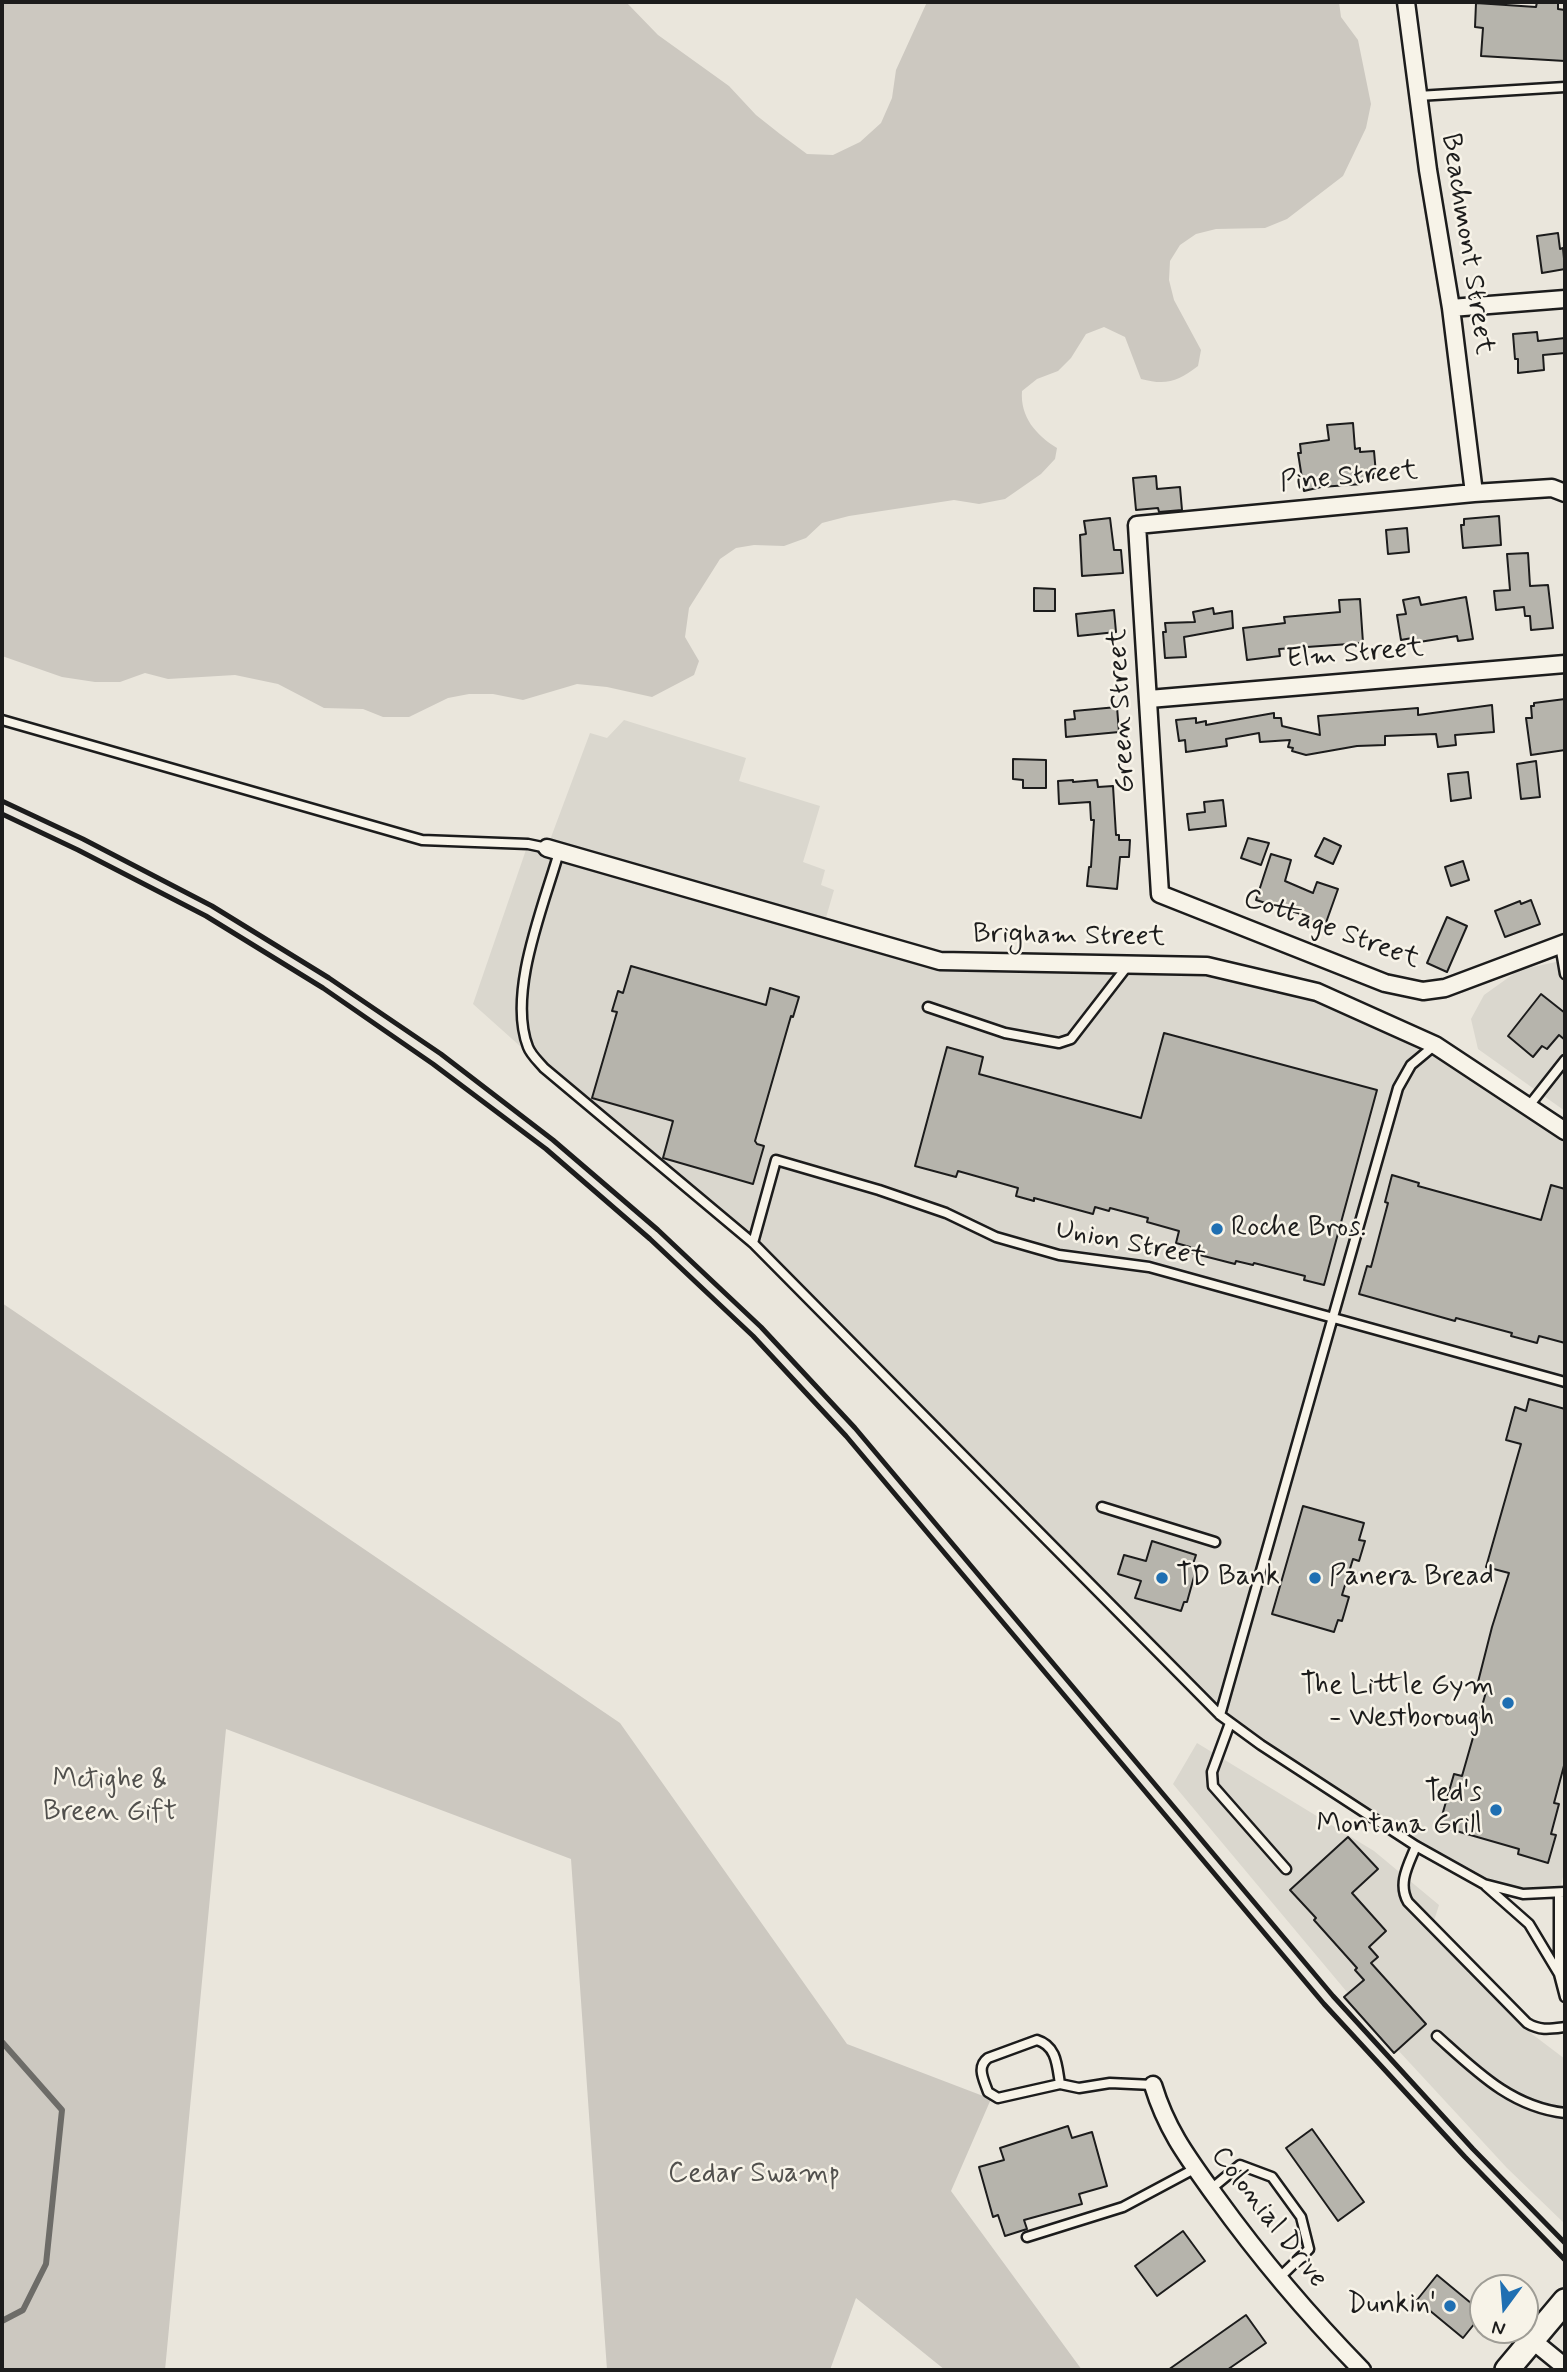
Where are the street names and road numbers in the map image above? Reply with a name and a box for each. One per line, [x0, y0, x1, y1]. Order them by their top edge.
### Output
street label: Beachmont Street [1432, 131, 1500, 357]
street label: Pine Street [1279, 455, 1419, 501]
street label: Green Street [1102, 628, 1144, 794]
street label: Elm Street [1285, 632, 1425, 678]
street label: Cottage Street [1238, 883, 1424, 977]
street label: Brigham Street [973, 919, 1165, 955]
street label: Union Street [1053, 1214, 1209, 1276]
street label: Colonial Drive [1202, 2141, 1334, 2295]

